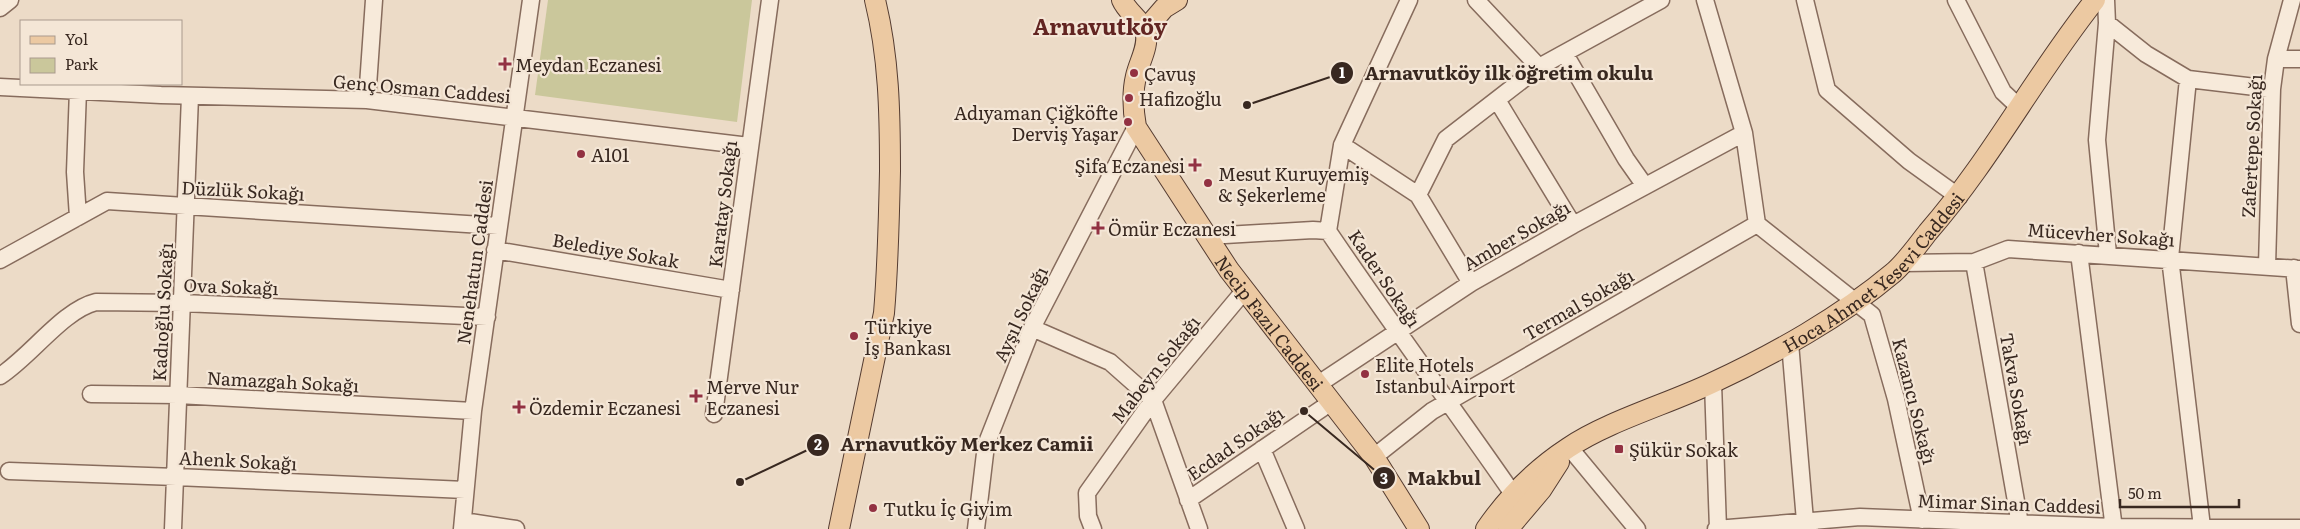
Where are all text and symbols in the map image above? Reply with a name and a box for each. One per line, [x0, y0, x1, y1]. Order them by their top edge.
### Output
district label: Arnavutköy [1033, 9, 1168, 42]
legend [20, 20, 182, 85]
text: Yol [65, 27, 88, 50]
place label: Meydan Eczanesi [515, 51, 662, 78]
text: Park [65, 52, 99, 75]
callout: Arnavutköy ilk öğretim okulu [1330, 56, 1663, 90]
marker: Meydan Eczanesi [499, 58, 511, 70]
text: Arnavutköy ilk öğretim okulu [1365, 58, 1653, 86]
place label: Çavuş [1144, 60, 1196, 87]
text: 1 [1339, 60, 1345, 83]
street label: Genç Osman Caddesi [332, 67, 512, 109]
marker: Çavuş [1128, 67, 1140, 79]
street label: Zafertepe Sokağı [2234, 73, 2268, 219]
place label: Hafizoğlu [1139, 85, 1222, 112]
marker: Hafizoğlu [1123, 92, 1135, 104]
place label: Adıyaman Çiğköfte Derviş Yaşar [954, 99, 1118, 147]
marker: Adıyaman Çiğköfte Derviş Yaşar [1122, 116, 1134, 128]
street label: Karatay Sokağı [701, 139, 743, 269]
place label: A101 [591, 141, 629, 168]
marker: A101 [575, 148, 587, 160]
place label: Şifa Eczanesi [1074, 152, 1185, 179]
marker: Şifa Eczanesi [1189, 159, 1201, 171]
place label: Mesut Kuruyemiş & Şekerleme [1218, 160, 1369, 208]
street label: Düzlük Sokağı [181, 173, 305, 207]
marker: Mesut Kuruyemiş & Şekerleme [1202, 177, 1214, 189]
street label: Nenehatun Caddesi [449, 178, 499, 346]
street label: Hoca Ahmet Yesevi Caddesi [1777, 186, 1970, 358]
street label: Amber Sokağı [1457, 193, 1575, 277]
place label: Ömür Eczanesi [1108, 215, 1236, 242]
street label: Mücevher Sokağı [2026, 215, 2176, 253]
marker: Ömür Eczanesi [1092, 222, 1104, 234]
street label: Kader Sokağı [1342, 224, 1428, 332]
street label: Belediye Sokak [551, 226, 682, 275]
street label: Kadıoğlu Sokağı [145, 242, 179, 382]
street label: Necip Fazıl Caddesi [1209, 250, 1331, 396]
street label: Termal Sokağı [1517, 261, 1639, 347]
street label: Ayşıl Sokağı [986, 262, 1054, 366]
street label: Ova Sokağı [183, 271, 279, 301]
street label: Mabeyn Sokağı [1104, 309, 1206, 429]
place label: Türkiye İş Bankası [864, 313, 951, 361]
marker: Türkiye İş Bankası [848, 330, 860, 342]
street label: Takva Sokağı [1994, 331, 2040, 447]
street label: Kazancı Sokağı [1886, 335, 1944, 467]
place label: Elite Hotels Istanbul Airport [1375, 351, 1516, 399]
street label: Namazgah Sokağı [206, 364, 360, 398]
marker: Elite Hotels Istanbul Airport [1359, 368, 1371, 380]
place label: Merve Nur Eczanesi [706, 373, 799, 421]
marker: Merve Nur Eczanesi [690, 390, 702, 402]
place label: Özdemir Eczanesi [529, 394, 681, 421]
street label: Ecdad Sokağı [1181, 399, 1289, 487]
marker: Özdemir Eczanesi [513, 401, 525, 413]
callout: Arnavutköy Merkez Camii [805, 428, 1103, 462]
text: Arnavutköy Merkez Camii [841, 429, 1093, 457]
text: 2 [814, 432, 822, 455]
place label: Şükür Sokak [1629, 436, 1739, 463]
street label: Ahenk Sokağı [178, 443, 298, 477]
marker: Şükür Sokak [1613, 443, 1625, 455]
callout: Makbul [1372, 461, 1491, 495]
text: Makbul [1407, 463, 1481, 491]
text: 3 [1380, 466, 1388, 489]
scale bar [2120, 476, 2239, 508]
text: 50 m [2128, 481, 2162, 504]
street label: Mimar Sinan Caddesi [1917, 486, 2101, 520]
place label: Tutku İç Giyim [883, 495, 1012, 522]
marker: Tutku İç Giyim [867, 502, 879, 514]

